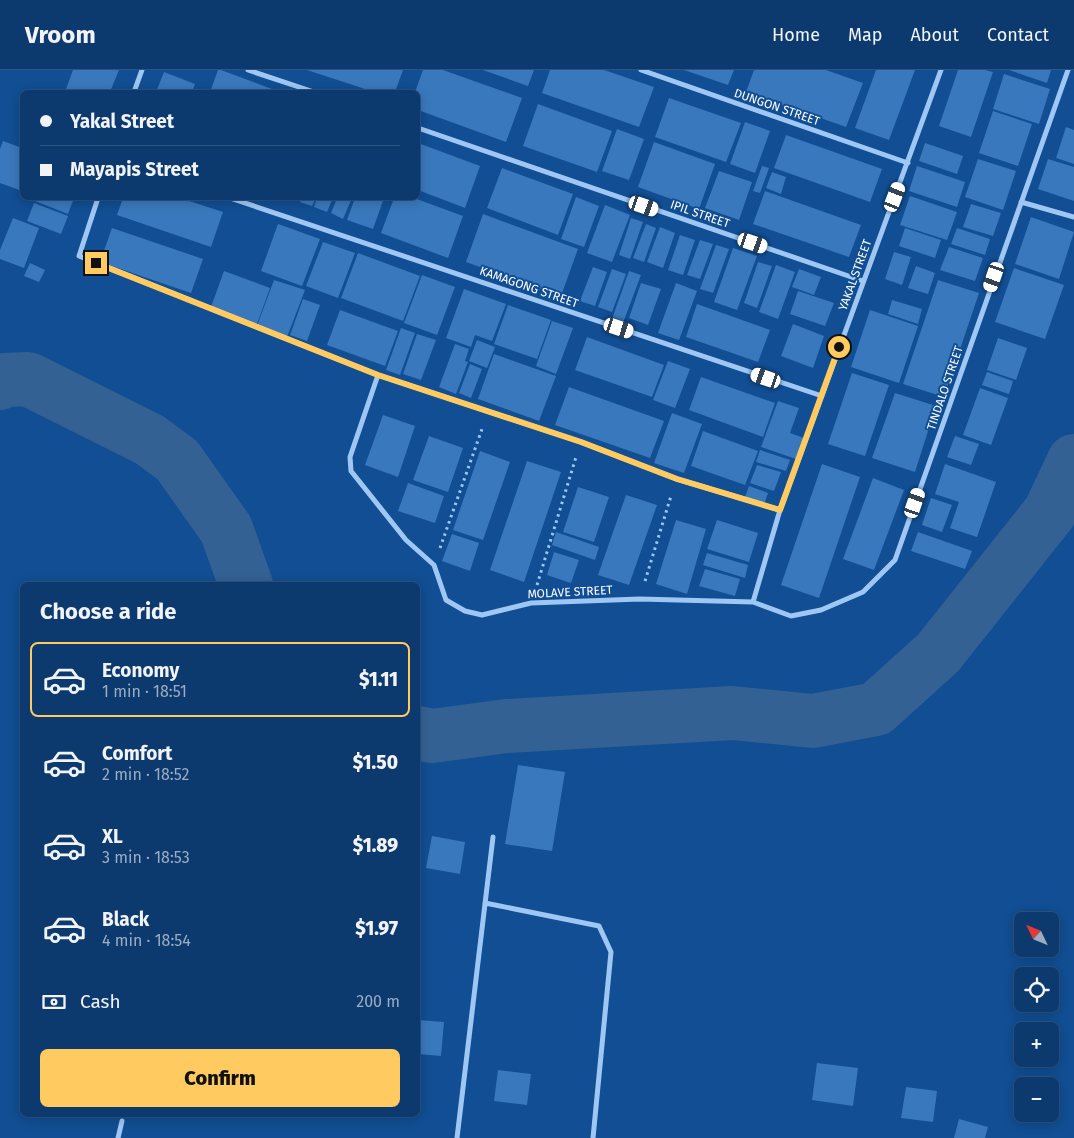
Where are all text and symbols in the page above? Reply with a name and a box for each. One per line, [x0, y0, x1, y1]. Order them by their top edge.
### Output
text: Vroom [25, 21, 96, 49]
text: Home [772, 24, 820, 46]
text: Map [848, 24, 882, 46]
text: About [910, 24, 959, 46]
text: Contact [987, 24, 1049, 46]
street label: DUNGON STREET [732, 86, 823, 129]
text: Yakal Street [70, 110, 174, 133]
text: Mayapis Street [70, 158, 199, 181]
car [882, 180, 907, 214]
car [627, 194, 660, 218]
street label: IPIL STREET [668, 197, 732, 231]
car [736, 231, 769, 255]
street label: YAKAL STREET [836, 237, 875, 313]
route end [85, 252, 107, 274]
car [982, 260, 1005, 294]
street label: KAMAGONG STREET [478, 264, 581, 311]
car [602, 316, 635, 340]
route start [828, 336, 850, 358]
street label: TINDALO STREET [924, 343, 966, 432]
car [749, 366, 782, 390]
car [903, 486, 926, 520]
street label: MOLAVE STREET [527, 583, 614, 601]
text: Choose a ride [40, 598, 176, 625]
icon: car [42, 657, 87, 702]
text: Economy [102, 659, 179, 682]
text: $1.11 [359, 668, 398, 691]
text: 1 min · 18:51 [102, 682, 187, 701]
icon: car [42, 740, 87, 785]
text: Comfort [102, 742, 172, 765]
text: $1.50 [353, 751, 398, 774]
text: 2 min · 18:52 [102, 765, 189, 784]
icon: car [42, 823, 87, 868]
text: XL [102, 825, 123, 848]
text: $1.89 [353, 834, 398, 857]
text: 3 min · 18:53 [102, 848, 190, 867]
icon: car [42, 906, 87, 951]
text: Black [102, 908, 149, 931]
north arrow [1014, 912, 1059, 958]
map controls [1014, 912, 1059, 1122]
text: $1.97 [355, 917, 398, 940]
text: 4 min · 18:54 [102, 931, 191, 950]
button: locate [1014, 967, 1059, 1012]
icon: cash [40, 988, 68, 1016]
text: Cash [80, 990, 121, 1013]
text: 200 m [356, 992, 400, 1011]
button: + [1014, 1022, 1059, 1067]
button: Confirm [40, 1049, 400, 1107]
button: − [1014, 1077, 1059, 1122]

